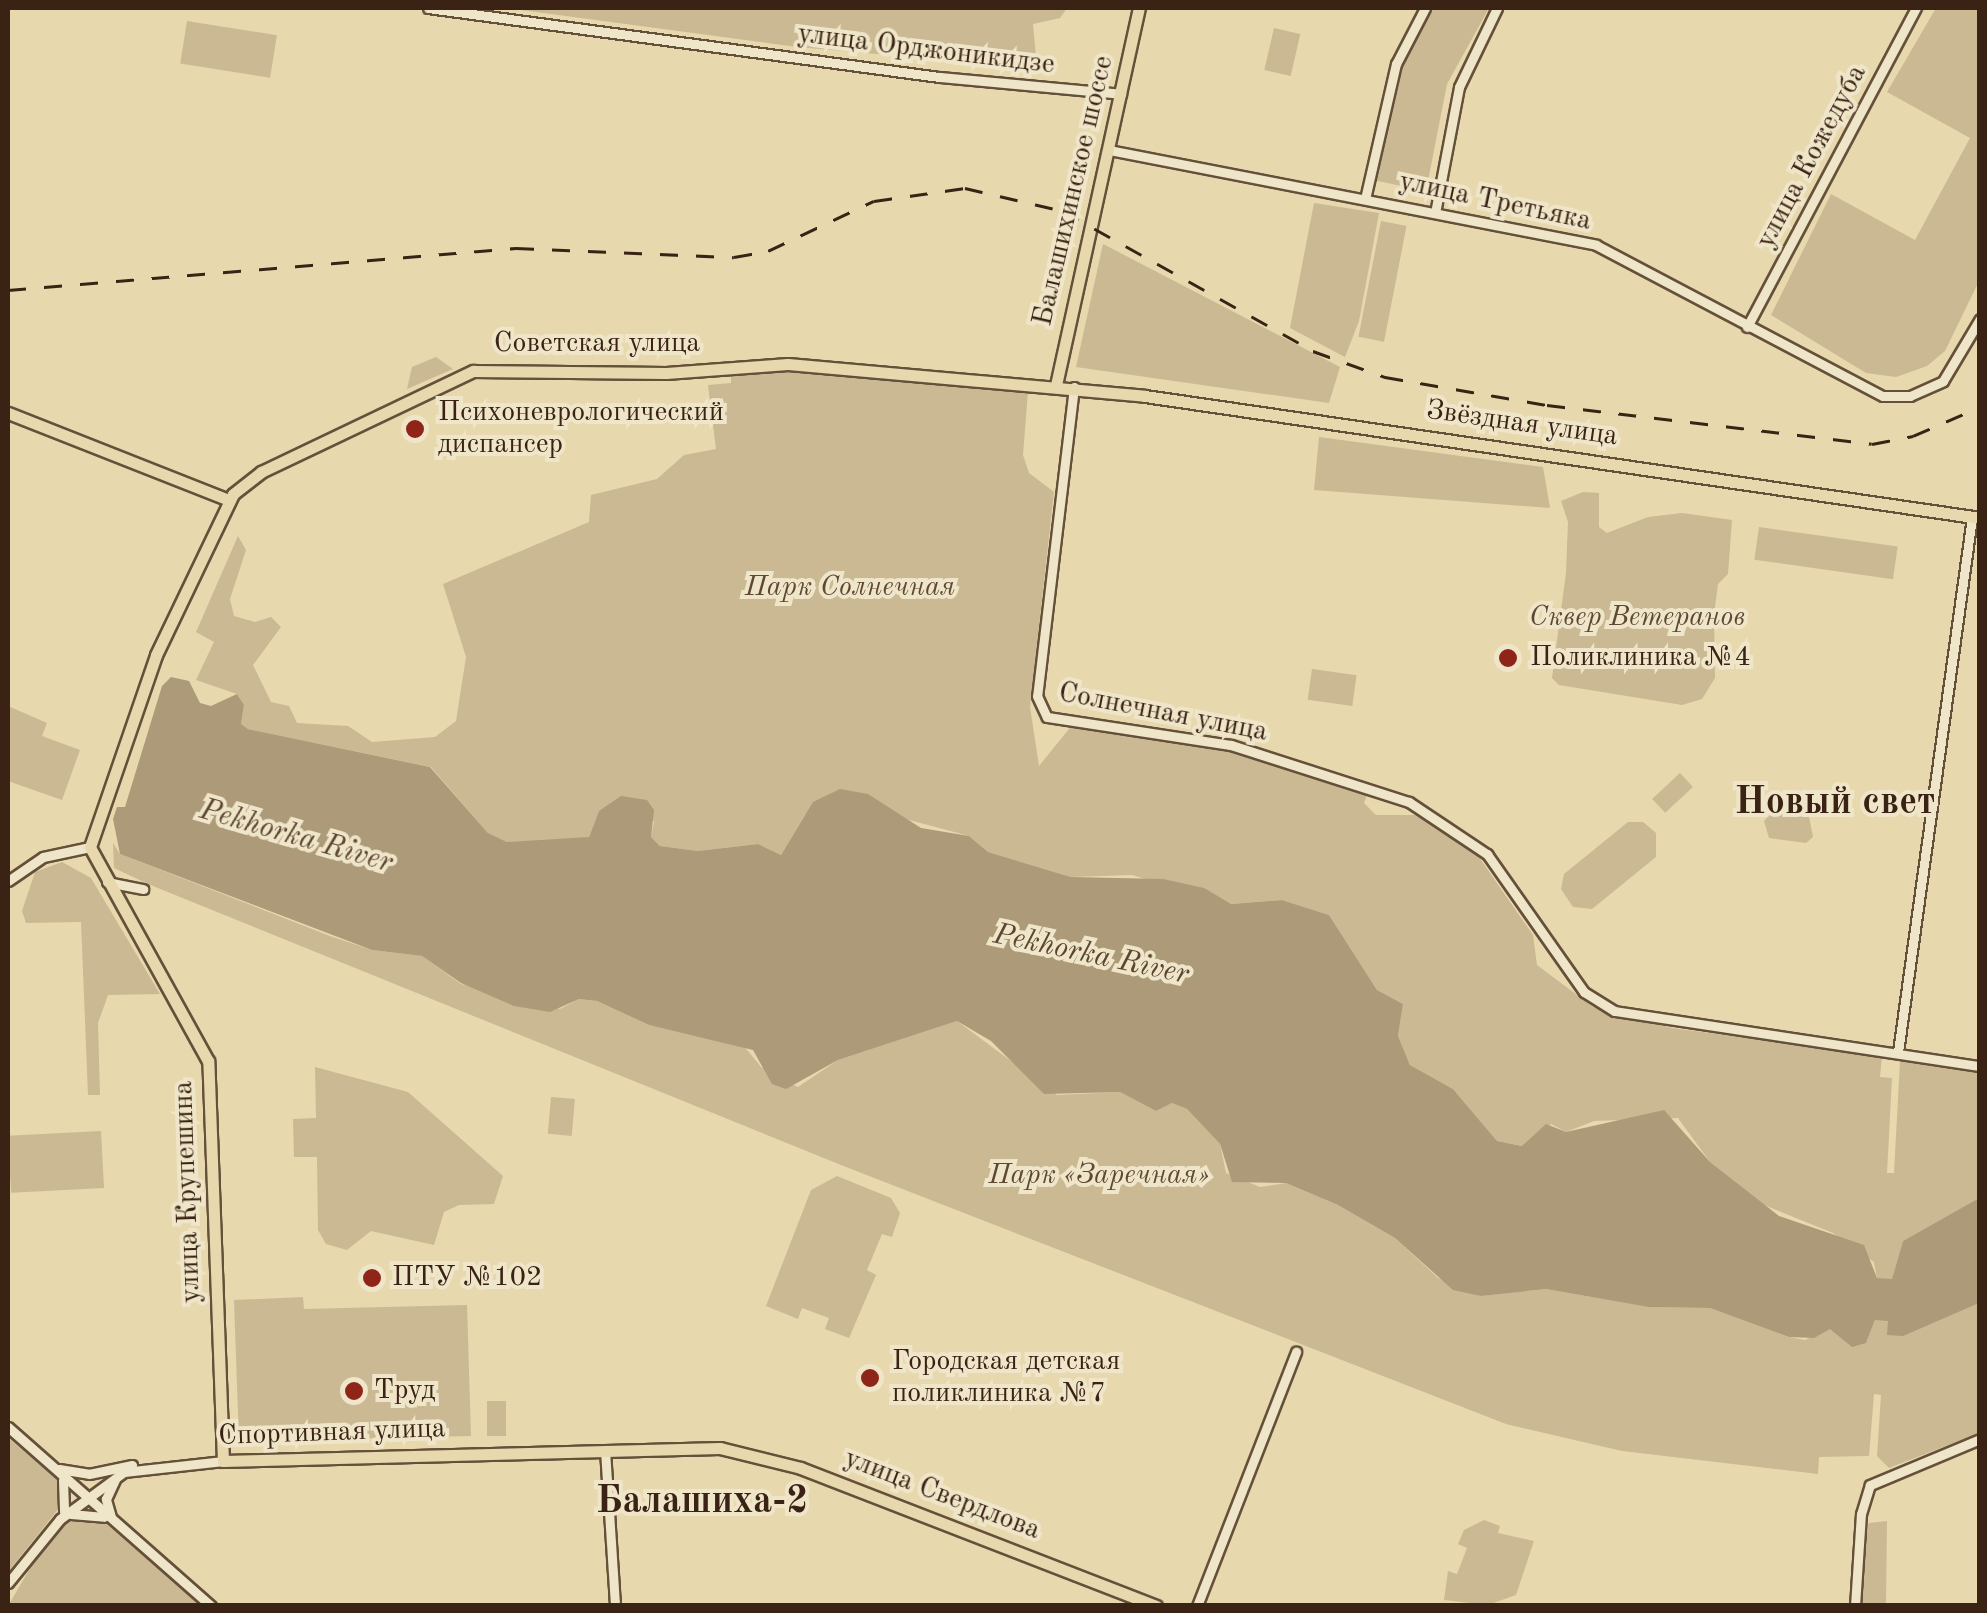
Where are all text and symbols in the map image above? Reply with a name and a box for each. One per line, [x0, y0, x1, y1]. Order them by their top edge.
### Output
street label: улица Орджоникидзе [796, 18, 1056, 82]
street label: Балашихинское шоссе [1027, 53, 1121, 329]
street label: улица Кожедуба [1750, 59, 1874, 255]
street label: улица Третьяка [1396, 165, 1594, 239]
street label: Советская улица [494, 327, 700, 361]
street label: Звёздная улица [1424, 394, 1620, 454]
place label: Психоневрологический диспансер [438, 396, 724, 462]
marker: Психоневрологический диспансер [402, 416, 428, 442]
park label: Парк Солнечная [745, 571, 955, 605]
park label: Сквер Ветеранов [1529, 601, 1745, 635]
place label: Поликлиника №4 [1530, 641, 1751, 675]
marker: Поликлиника №4 [1495, 645, 1521, 671]
street label: Солнечная улица [1056, 676, 1270, 750]
district label: Новый свет [1735, 781, 1935, 827]
water label: Pekhorka River [195, 792, 397, 882]
water label: Pekhorka River [990, 917, 1192, 993]
street label: улица Крупешина [167, 1080, 209, 1304]
park label: Парк «Заречная» [989, 1159, 1209, 1193]
place label: ПТУ №102 [392, 1261, 542, 1295]
marker: ПТУ №102 [361, 1267, 383, 1289]
place label: Городская детская поликлиника №7 [892, 1345, 1120, 1411]
marker: Городская детская поликлиника №7 [857, 1365, 883, 1391]
place label: Труд [374, 1374, 435, 1408]
marker: Труд [343, 1380, 365, 1402]
street label: Спортивная улица [218, 1412, 446, 1454]
street label: улица Свердлова [839, 1442, 1045, 1548]
district label: Балашиха-2 [596, 1480, 808, 1526]

